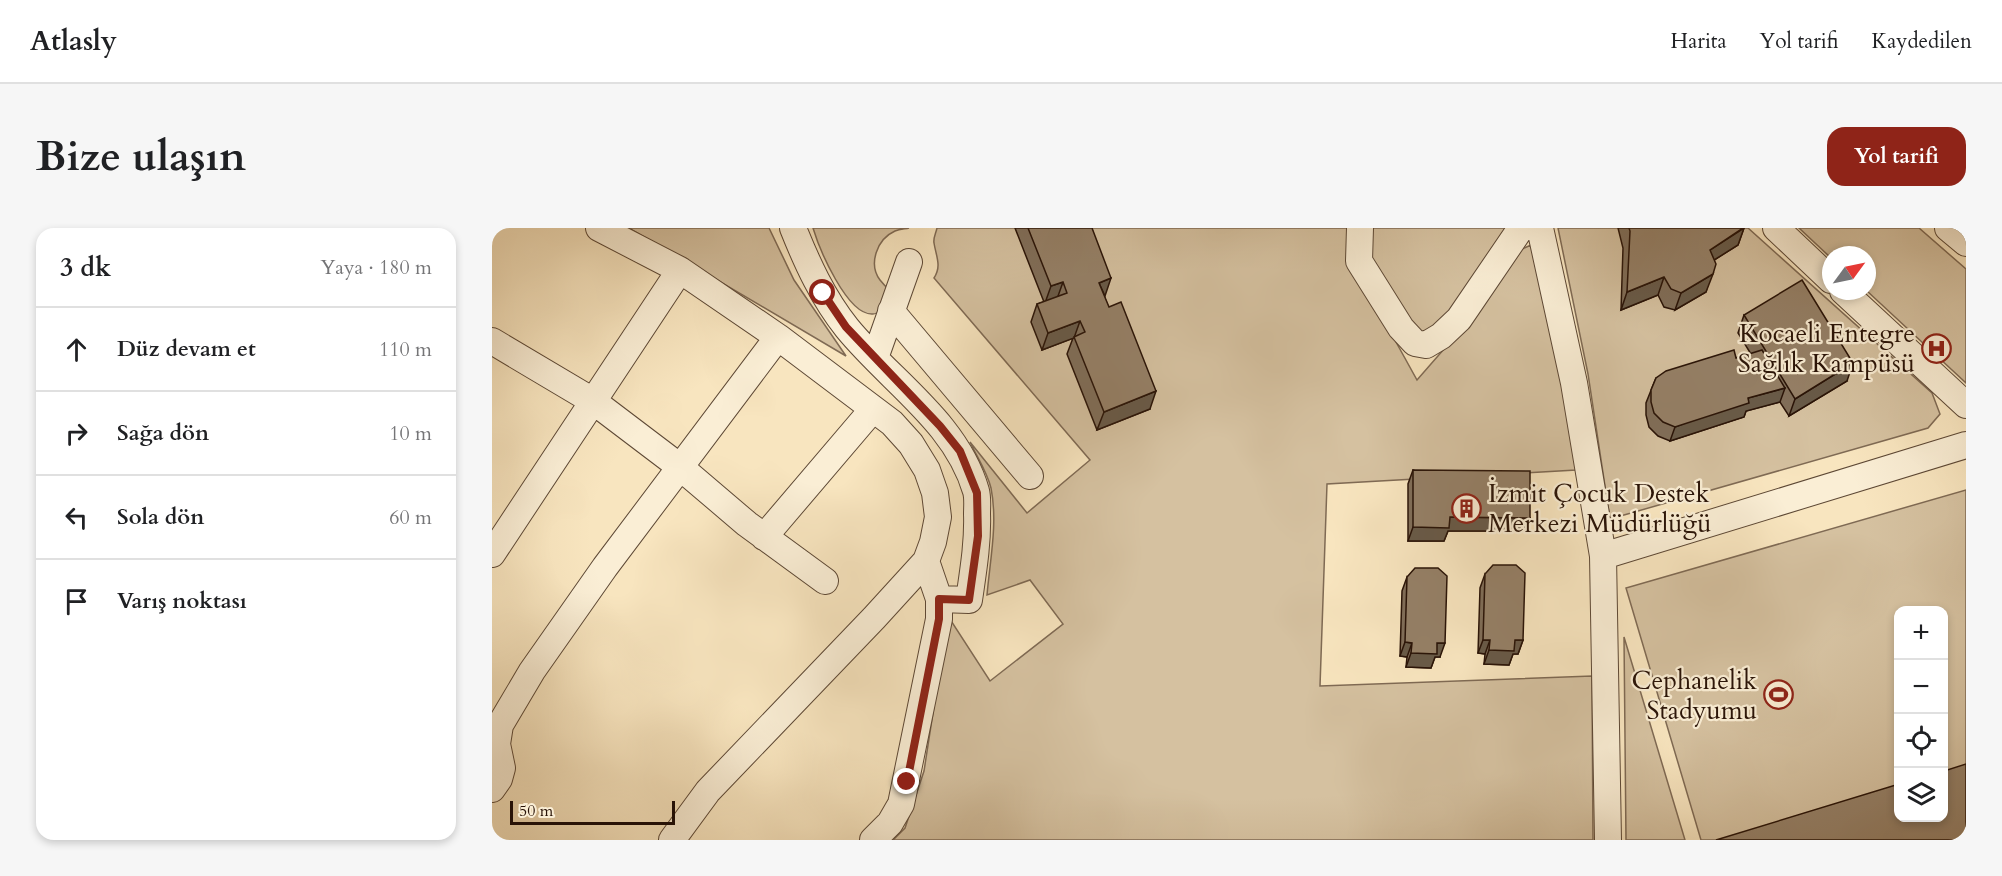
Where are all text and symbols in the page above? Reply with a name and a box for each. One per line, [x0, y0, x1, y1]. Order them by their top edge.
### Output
text: Atlasly [30, 22, 117, 60]
text: Harita [1671, 27, 1727, 56]
text: Yol tarifi [1760, 27, 1839, 56]
text: Kaydedilen [1872, 27, 1972, 56]
button: Yol tarifi [1827, 127, 1966, 186]
text: Bize ulaşın [36, 128, 246, 185]
north arrow [1822, 246, 1876, 300]
text: 3 dk [60, 250, 111, 285]
text: Yaya · 180 m [320, 254, 432, 281]
route start [809, 279, 835, 305]
place label: Kocaeli Entegre Sağlık Kampüsü [1738, 316, 1915, 381]
hospital icon: Kocaeli Entegre Sağlık Kampüsü [1920, 332, 1952, 364]
icon: ahead [60, 333, 93, 366]
text: Düz devam et [117, 334, 256, 364]
text: 110 m [379, 336, 432, 363]
icon: right [60, 417, 93, 450]
text: Sağa dön [117, 418, 209, 448]
text: 10 m [389, 420, 432, 447]
place label: İzmit Çocuk Destek Merkezi Müdürlüğü [1488, 476, 1711, 541]
building icon: İzmit Çocuk Destek Merkezi Müdürlüğü [1451, 492, 1483, 524]
icon: left [60, 501, 93, 534]
text: Sola dön [117, 502, 204, 532]
text: 60 m [389, 504, 432, 531]
icon: arrive [60, 585, 93, 618]
text: Varış noktası [117, 586, 247, 616]
map controls [1894, 606, 1948, 822]
button: + [1894, 606, 1948, 660]
button: − [1894, 660, 1948, 714]
place label: Cephanelik Stadyumu [1632, 663, 1757, 728]
sports icon: Cephanelik Stadyumu [1762, 679, 1794, 711]
button: locate [1894, 714, 1948, 768]
route end [893, 768, 919, 794]
button: layers [1894, 768, 1948, 822]
scale bar [510, 798, 675, 826]
text: 50 m [519, 800, 553, 822]

